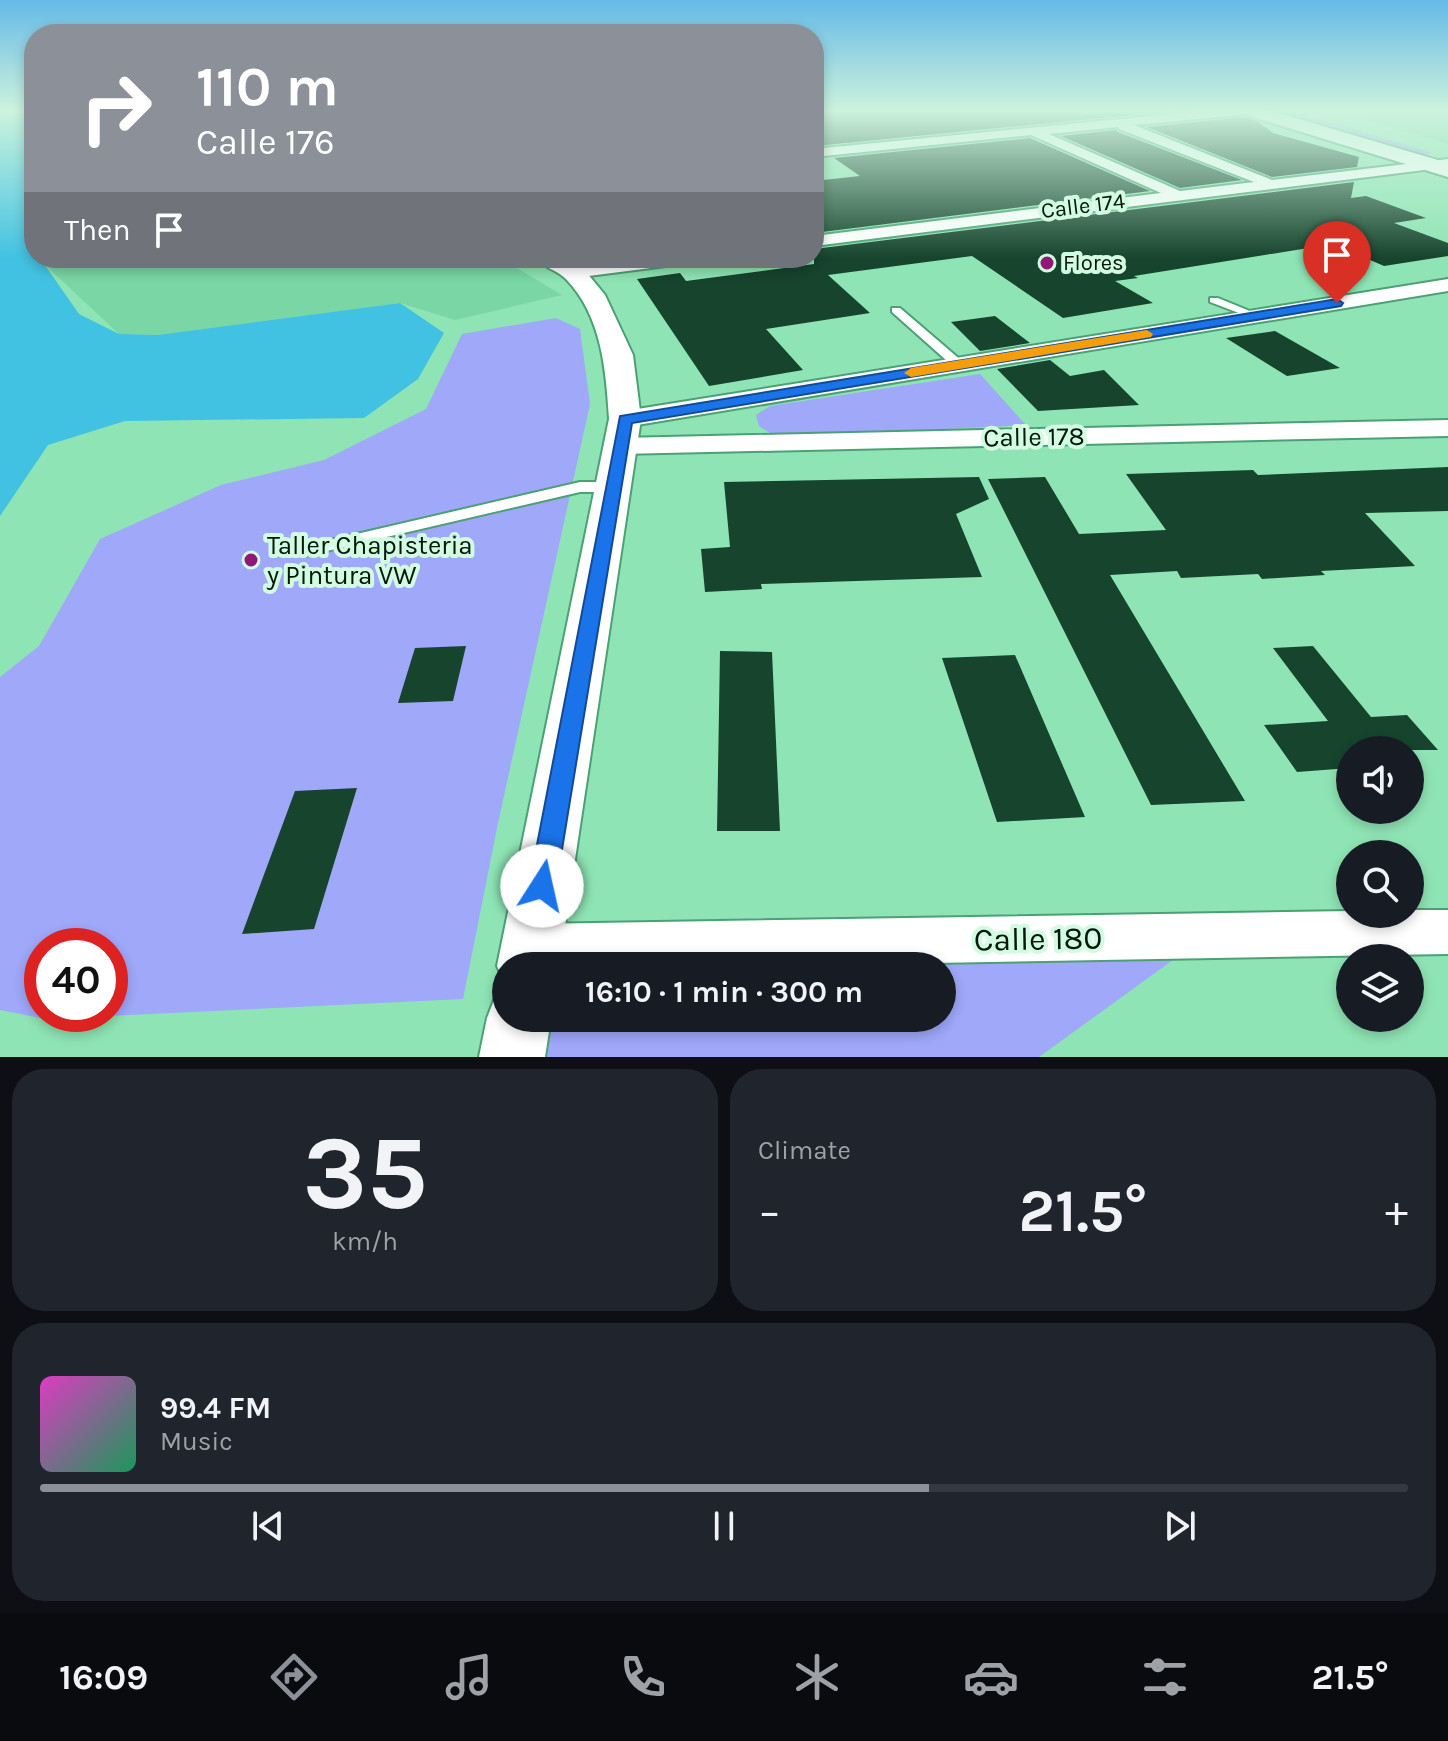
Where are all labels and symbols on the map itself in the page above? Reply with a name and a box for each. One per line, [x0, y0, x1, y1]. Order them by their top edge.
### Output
street label: Calle 174 [1040, 188, 1126, 224]
pin [1303, 221, 1371, 303]
place label: Flores [1063, 250, 1124, 276]
marker: Flores [1038, 254, 1056, 272]
street label: Calle 178 [983, 421, 1085, 453]
place label: Taller Chapisteria y Pintura VW [266, 530, 473, 591]
marker: Taller Chapisteria y Pintura VW [242, 551, 260, 569]
position arrow [500, 844, 584, 928]
street label: Calle 180 [973, 919, 1103, 959]
speed limit sign: 40 [24, 928, 128, 1032]

